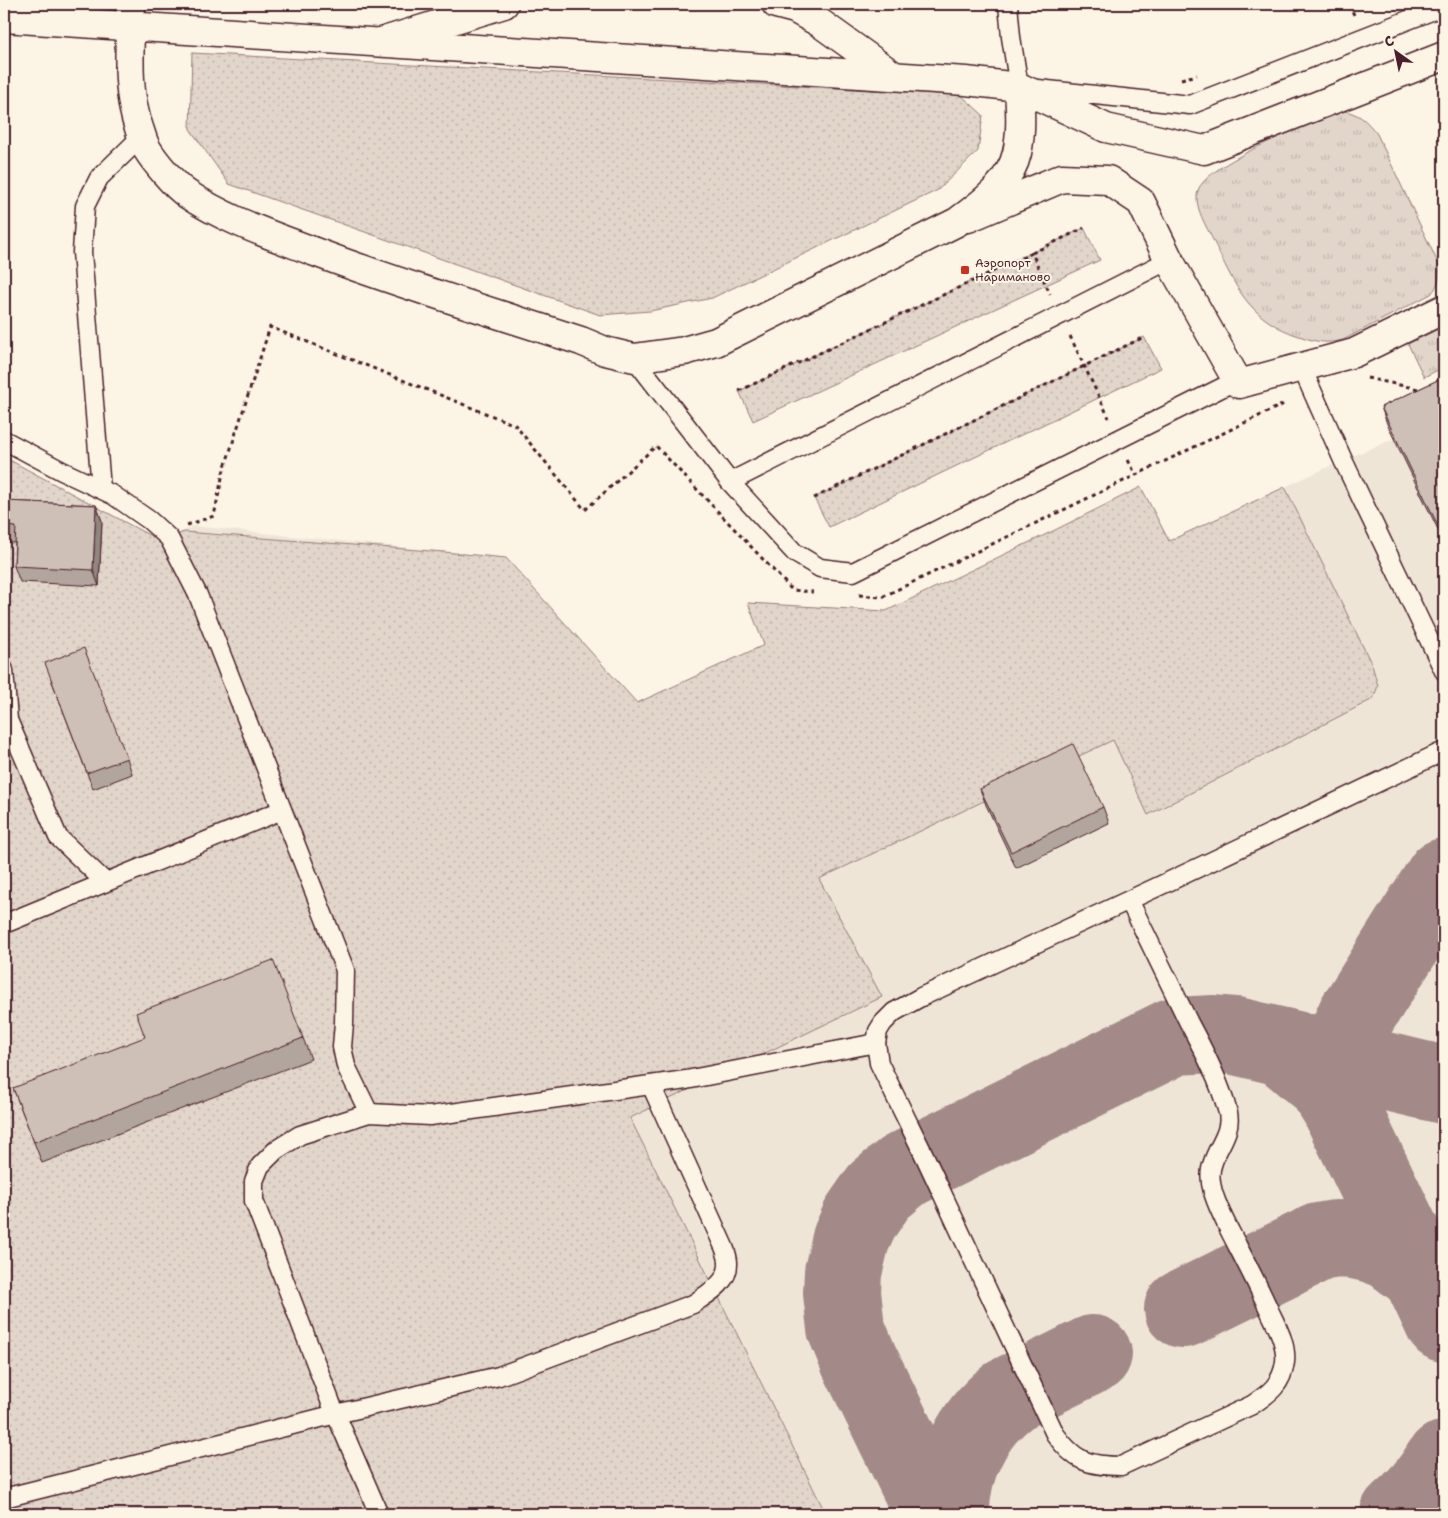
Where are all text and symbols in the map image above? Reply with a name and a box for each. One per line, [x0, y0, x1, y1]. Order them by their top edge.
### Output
north arrow [1370, 28, 1420, 78]
text: С [1380, 31, 1397, 51]
place label: Аэропорт Нариманово [975, 255, 1050, 285]
marker: Аэропорт Нариманово [959, 264, 971, 276]

